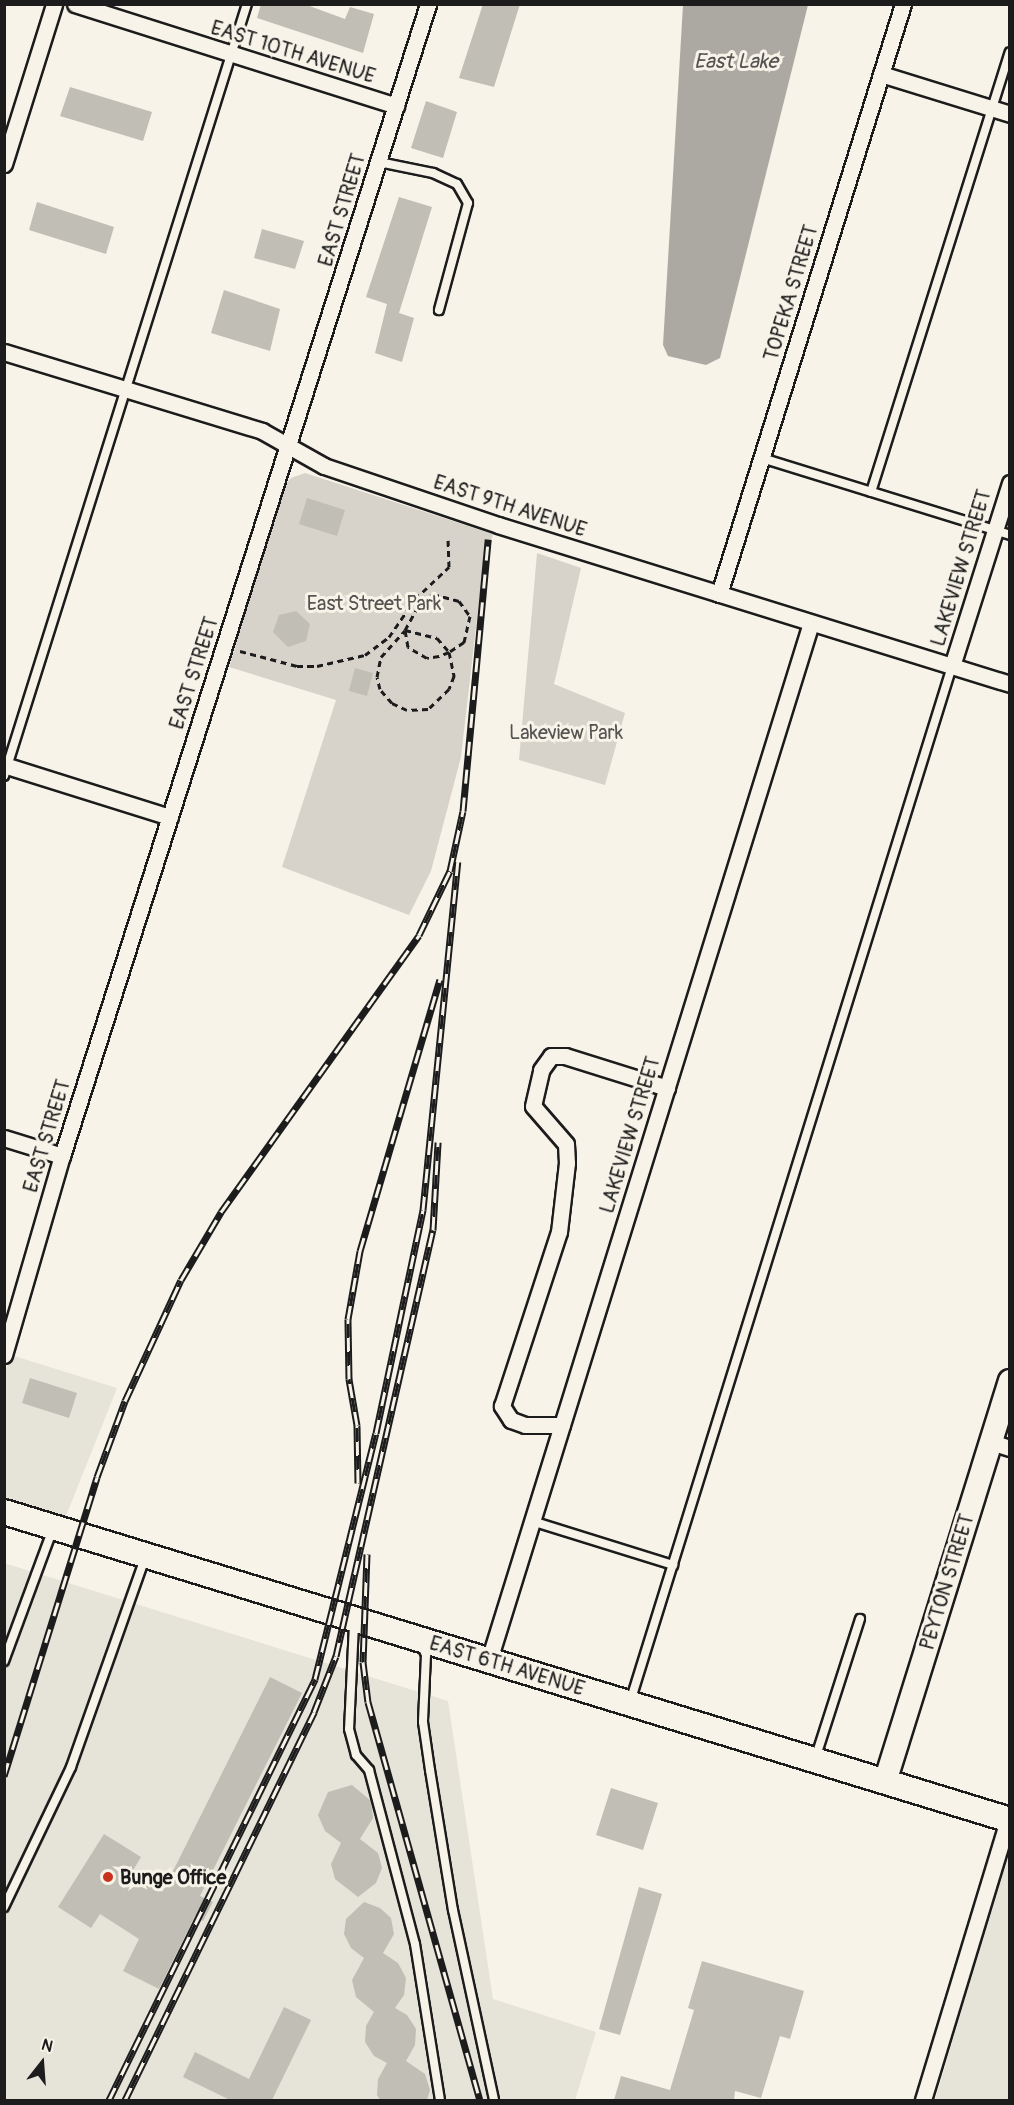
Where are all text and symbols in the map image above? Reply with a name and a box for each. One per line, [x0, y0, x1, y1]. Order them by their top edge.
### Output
street label: EAST 10TH AVENUE [208, 16, 378, 88]
water label: East Lake [694, 49, 778, 75]
street label: EAST STREET [313, 151, 371, 269]
street label: TOPEKA STREET [759, 222, 823, 364]
street label: EAST 9TH AVENUE [431, 470, 589, 542]
street label: LAKEVIEW STREET [926, 487, 996, 649]
park label: East Street Park [307, 591, 441, 615]
street label: EAST STREET [165, 614, 223, 732]
park label: Lakeview Park [509, 720, 623, 744]
street label: LAKEVIEW STREET [595, 1054, 665, 1216]
street label: EAST STREET [18, 1077, 76, 1195]
street label: PEYTON STREET [915, 1511, 979, 1653]
street label: EAST 6TH AVENUE [427, 1631, 587, 1701]
place label: Bunge Office [120, 1865, 226, 1889]
marker: Bunge Office [101, 1870, 115, 1884]
north arrow [12, 2033, 72, 2093]
text: N [39, 2035, 55, 2057]

